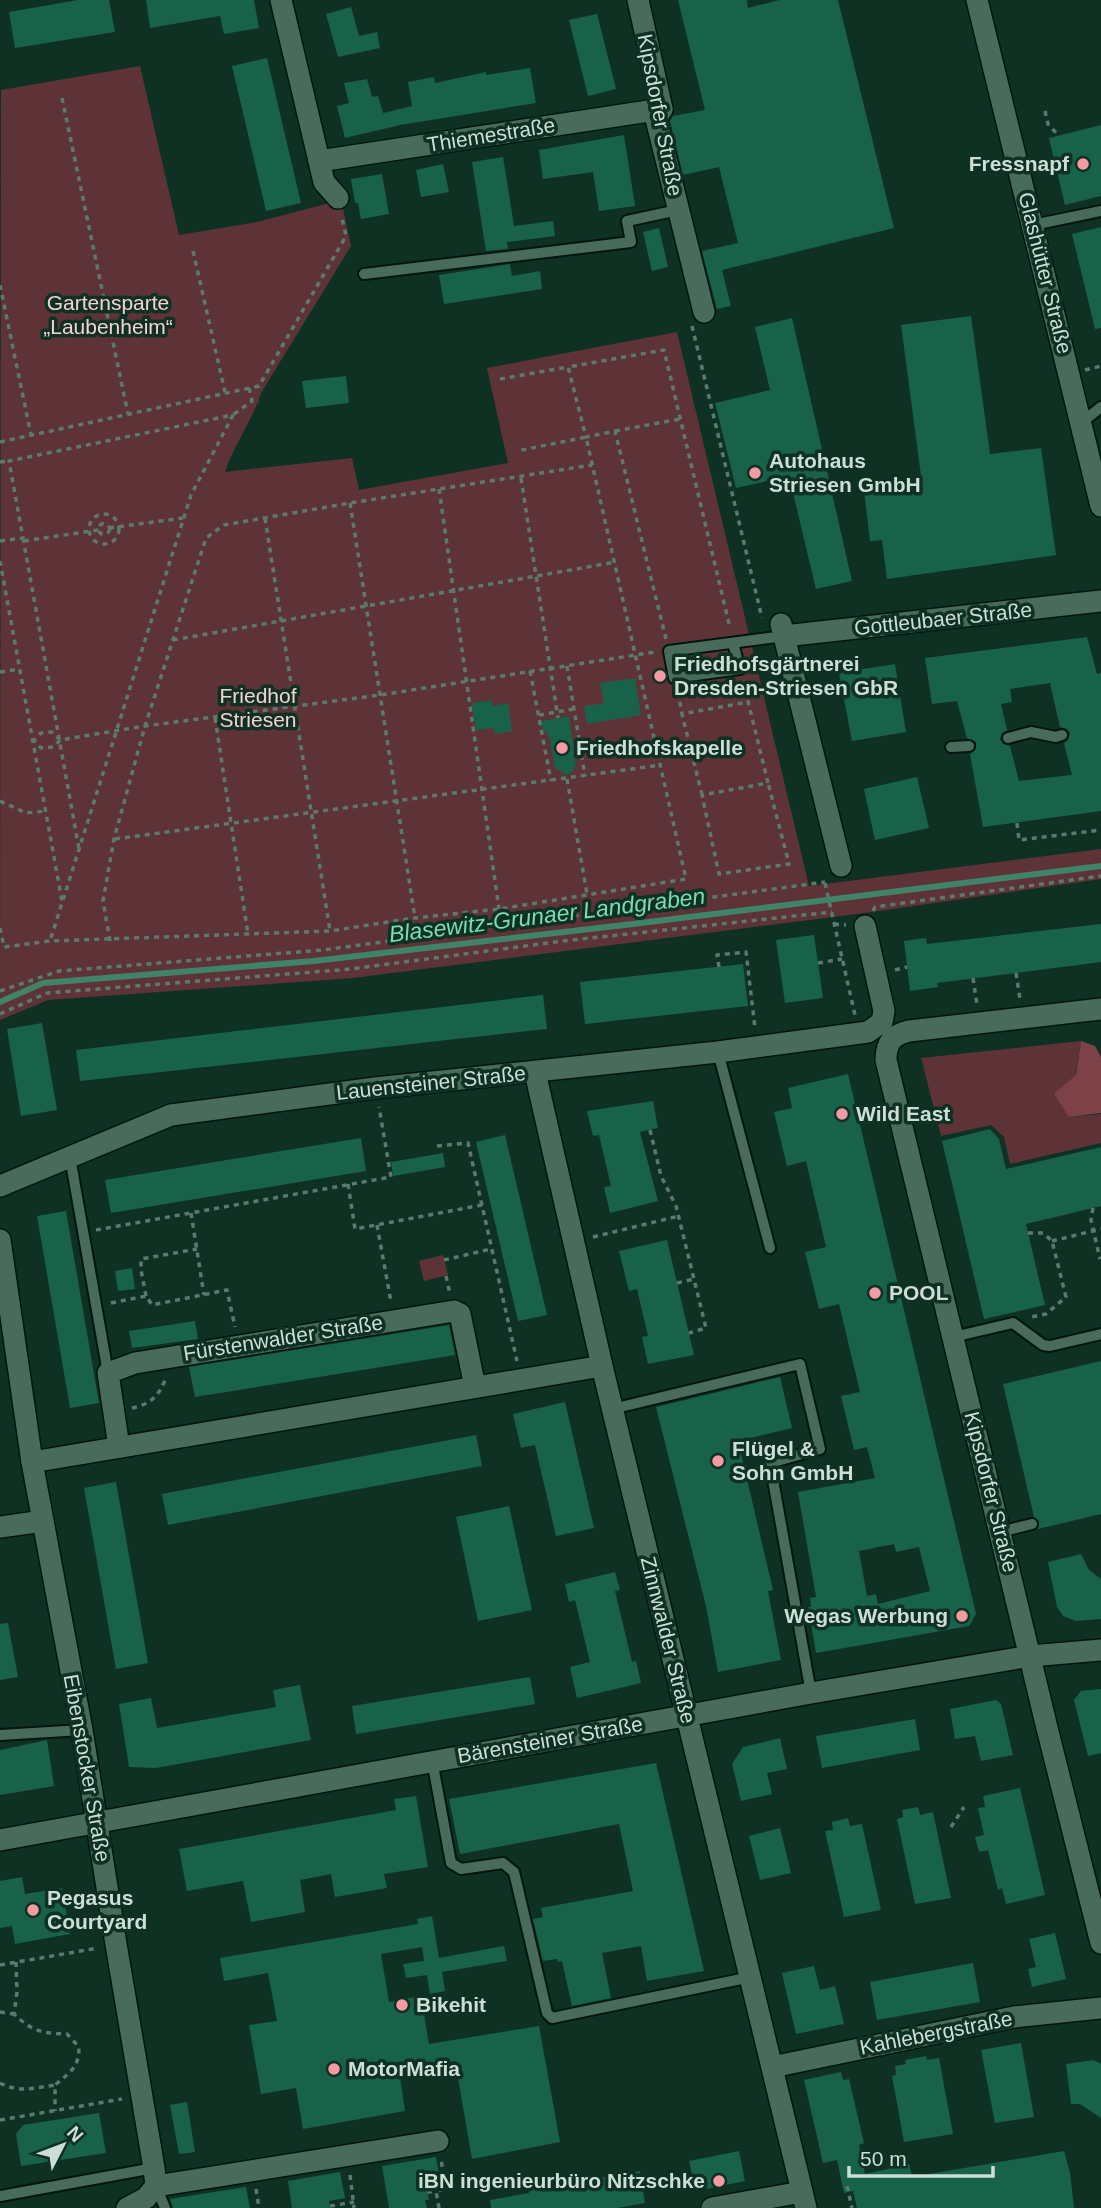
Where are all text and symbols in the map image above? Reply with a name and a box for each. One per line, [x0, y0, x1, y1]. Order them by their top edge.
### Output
street label: Kipsdorfer Straße [634, 32, 687, 198]
street label: Thiemestraße [425, 113, 557, 156]
place label: Fressnapf [969, 152, 1070, 175]
marker: Fressnapf [1075, 156, 1091, 172]
street label: Glashütter Straße [1014, 190, 1077, 356]
park label: Gartensparte „Laubenheim“ [43, 291, 173, 338]
place label: Autohaus Striesen GmbH [769, 449, 921, 496]
marker: Autohaus Striesen GmbH [747, 465, 763, 481]
street label: Gottleubaer Straße [853, 598, 1033, 639]
place label: Friedhofsgärtnerei Dresden-Striesen GbR [674, 652, 898, 699]
marker: Friedhofsgärtnerei Dresden-Striesen GbR [652, 668, 668, 684]
park label: Friedhof Striesen [219, 684, 297, 731]
place label: Friedhofskapelle [576, 736, 743, 759]
marker: Friedhofskapelle [554, 740, 570, 756]
water label: Blasewitz‐Grunaer Landgraben [387, 883, 707, 947]
street label: Lauensteiner Straße [335, 1061, 527, 1104]
place label: Wild East [856, 1102, 950, 1125]
marker: Wild East [834, 1106, 850, 1122]
place label: POOL [889, 1281, 949, 1304]
marker: POOL [867, 1285, 883, 1301]
street label: Fürstenwalder Straße [181, 1310, 384, 1365]
street label: Kipsdorfer Straße [960, 1409, 1023, 1575]
place label: Flügel & Sohn GmbH [732, 1437, 853, 1484]
marker: Flügel & Sohn GmbH [710, 1453, 726, 1469]
street label: Zinnwalder Straße [637, 1554, 700, 1726]
place label: Wegas Werbung [784, 1604, 948, 1627]
marker: Wegas Werbung [954, 1608, 970, 1624]
street label: Eibenstocker Straße [60, 1672, 115, 1864]
street label: Bärensteiner Straße [455, 1712, 644, 1767]
place label: Pegasus Courtyard [47, 1886, 147, 1933]
marker: Pegasus Courtyard [25, 1902, 41, 1918]
place label: Bikehit [416, 1993, 486, 2016]
marker: Bikehit [394, 1997, 410, 2013]
street label: Kahlebergstraße [858, 2006, 1014, 2059]
place label: MotorMafia [348, 2057, 460, 2080]
marker: MotorMafia [326, 2061, 342, 2077]
north arrow [28, 2110, 98, 2180]
text: N [63, 2122, 88, 2146]
scale bar [849, 2134, 992, 2178]
text: 50 m [860, 2147, 907, 2170]
place label: iBN ingenieurbüro Nitzschke [418, 2169, 705, 2192]
marker: iBN ingenieurbüro Nitzschke [711, 2173, 727, 2189]

